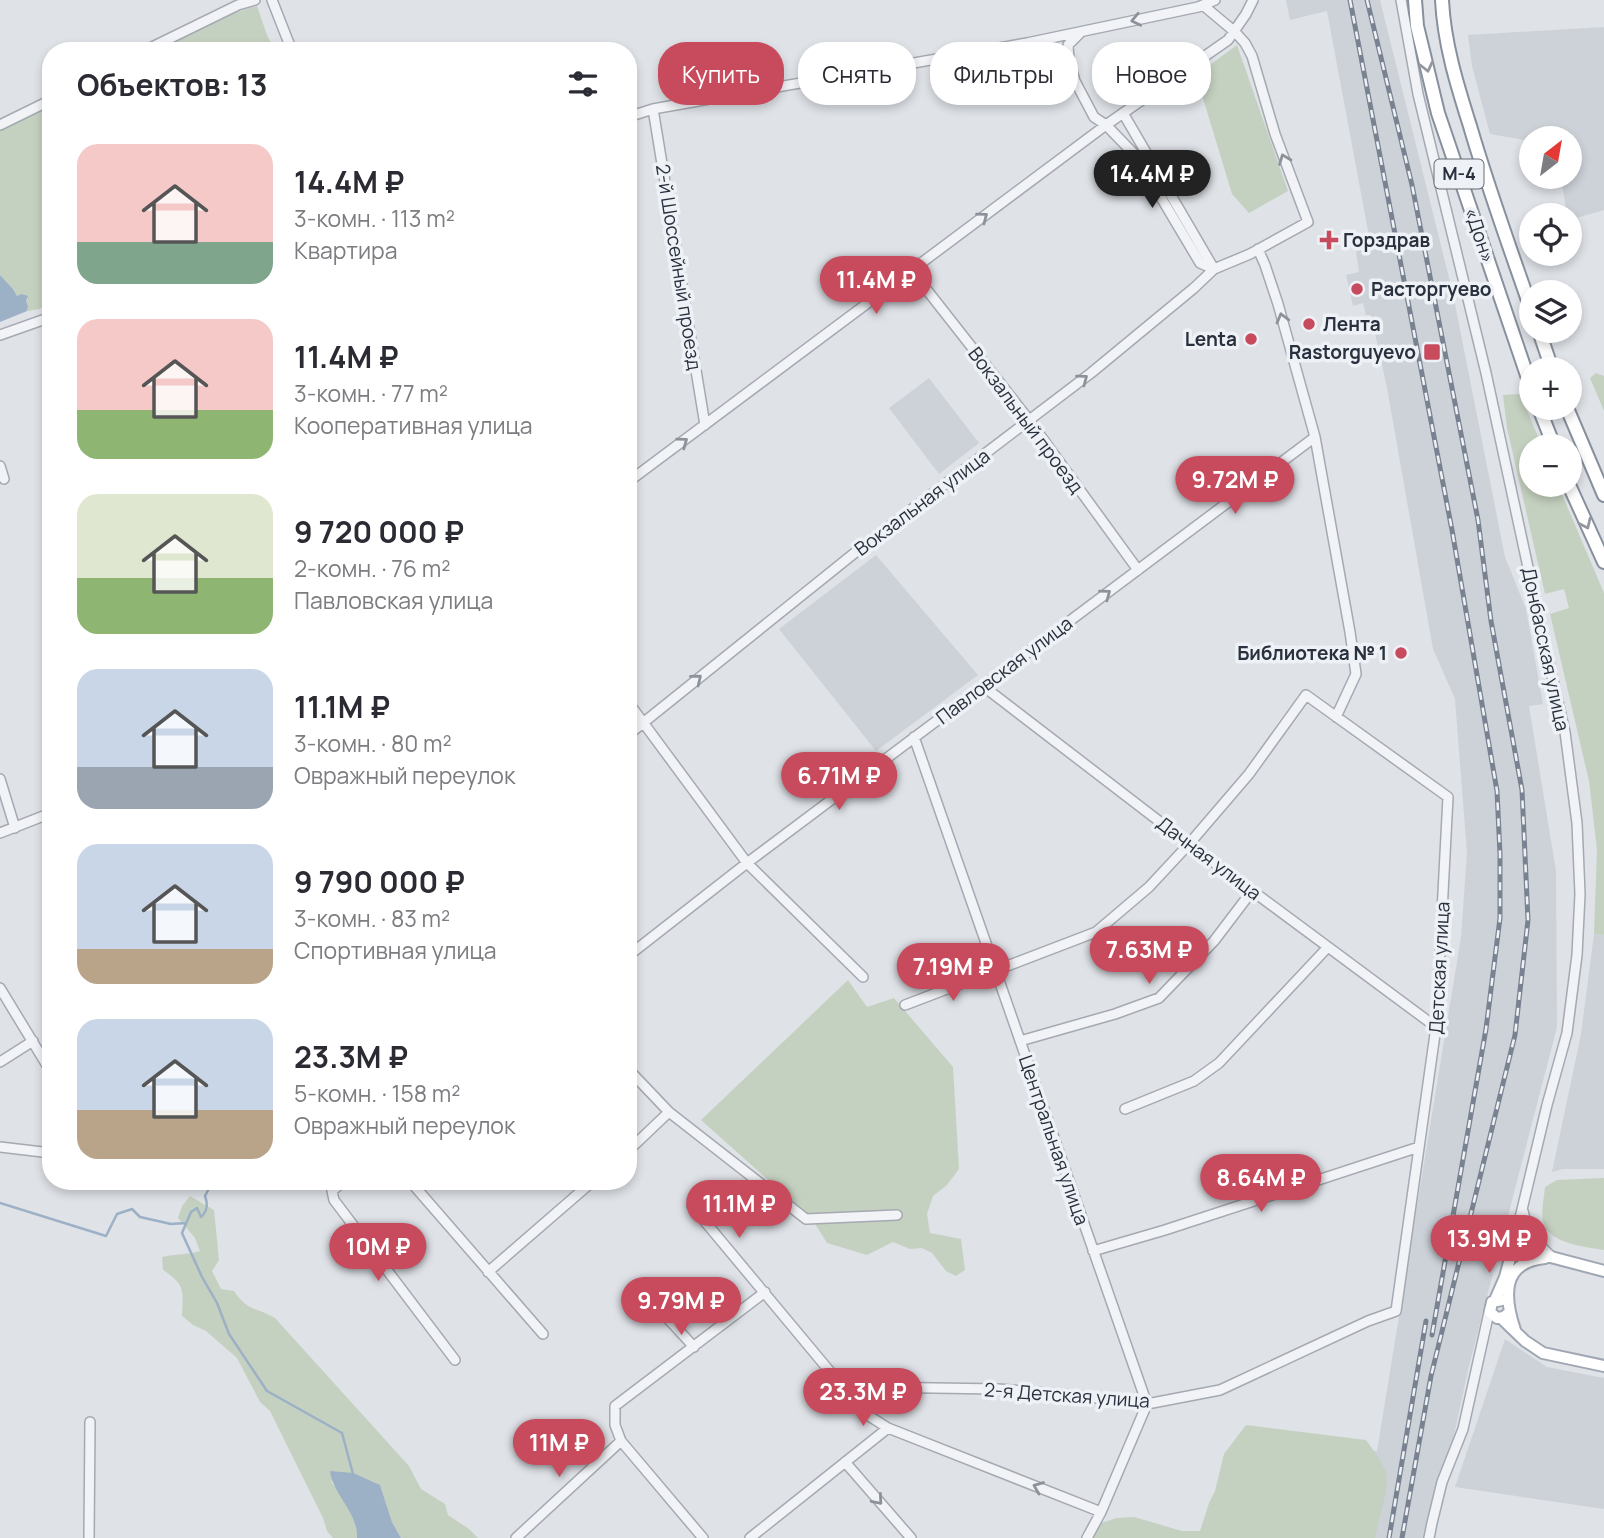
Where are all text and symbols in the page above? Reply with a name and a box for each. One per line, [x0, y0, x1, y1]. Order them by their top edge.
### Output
one-way arrow [1130, 12, 1142, 27]
chip: Купить [658, 42, 784, 105]
chip: Снять [798, 42, 916, 105]
chip: Фильтры [930, 42, 1078, 105]
chip: Новое [1092, 42, 1211, 105]
one-way arrow [1419, 61, 1433, 73]
text: Объектов: 13 [77, 64, 267, 105]
icon: filters [564, 65, 602, 103]
north arrow [1519, 126, 1582, 189]
map controls [1519, 126, 1582, 497]
pin: 14.4M ₽ [1087, 150, 1217, 210]
one-way arrow [1278, 153, 1292, 165]
text: 14.4M ₽ [1110, 157, 1194, 189]
road number: М-4 [1434, 160, 1484, 188]
text: 14.4M ₽ [294, 161, 404, 202]
street label: 2-й Шоссейный проезд [650, 162, 708, 372]
icon: home [133, 172, 217, 256]
text: 3-комн. · 113 m² [294, 202, 455, 234]
button: locate [1519, 203, 1582, 266]
street label: «Дон» [1458, 204, 1502, 266]
one-way arrow [975, 213, 988, 226]
place label: Горздрав [1343, 227, 1430, 253]
marker: Горздрав [1321, 232, 1337, 248]
text: Квартира [294, 234, 398, 266]
pin: 11.4M ₽ [811, 256, 941, 316]
text: 11.4M ₽ [836, 263, 916, 295]
place label: Расторгуево [1371, 276, 1492, 302]
button: layers [1519, 280, 1582, 343]
marker: Расторгуево [1349, 281, 1365, 297]
place label: Лента [1323, 311, 1381, 337]
one-way arrow [1276, 312, 1291, 324]
marker: Лента [1301, 316, 1317, 332]
place label: Lenta [1185, 326, 1237, 352]
marker: Lenta [1243, 331, 1259, 347]
text: 11.4M ₽ [294, 336, 399, 377]
place label: Rastorguyevo [1289, 339, 1416, 365]
street label: Вокзальный проезд [962, 342, 1090, 498]
marker: Rastorguyevo [1422, 342, 1442, 362]
icon: home [133, 347, 217, 431]
button: + [1519, 357, 1582, 420]
one-way arrow [1075, 374, 1088, 387]
text: 3-комн. · 77 m² [294, 377, 448, 409]
text: Кооперативная улица [294, 409, 533, 441]
button: − [1519, 434, 1582, 497]
one-way arrow [675, 437, 688, 450]
street label: Вокзальная улица [849, 443, 995, 561]
pin: 9.72M ₽ [1170, 456, 1300, 516]
text: 9.72M ₽ [1191, 463, 1279, 495]
text: 9 720 000 ₽ [294, 511, 464, 552]
one-way arrow [1578, 516, 1592, 529]
icon: home [133, 522, 217, 606]
text: 2-комн. · 76 m² [294, 552, 450, 584]
street label: Донбасская улица [1516, 565, 1576, 733]
text: Павловская улица [294, 584, 493, 616]
one-way arrow [1098, 589, 1111, 602]
street label: Павловская улица [930, 610, 1078, 730]
place label: Библиотека № 1 [1237, 640, 1387, 666]
marker: Библиотека № 1 [1393, 645, 1409, 661]
one-way arrow [690, 675, 702, 688]
text: 11.1M ₽ [294, 686, 390, 727]
icon: home [133, 697, 217, 781]
text: 3-комн. · 80 m² [294, 727, 452, 759]
pin: 6.71M ₽ [774, 752, 904, 812]
text: Овражный переулок [294, 759, 515, 791]
text: 6.71M ₽ [797, 759, 881, 791]
street label: Дачная улица [1151, 810, 1267, 906]
text: 9 790 000 ₽ [294, 861, 465, 902]
icon: home [133, 872, 217, 956]
street label: Детская улица [1423, 901, 1455, 1035]
text: 3-комн. · 83 m² [294, 902, 450, 934]
pin: 7.63M ₽ [1084, 926, 1214, 986]
text: 7.63M ₽ [1106, 933, 1192, 965]
text: Спортивная улица [294, 934, 496, 966]
pin: 7.19M ₽ [888, 944, 1018, 1003]
text: 7.19M ₽ [913, 950, 993, 982]
text: 23.3M ₽ [294, 1036, 408, 1077]
icon: home [133, 1047, 217, 1131]
street label: Центральная улица [1013, 1052, 1095, 1228]
text: 5-комн. · 158 m² [294, 1077, 460, 1109]
text: Овражный переулок [294, 1109, 515, 1141]
pin: 8.64M ₽ [1196, 1154, 1326, 1214]
text: 8.64M ₽ [1216, 1161, 1306, 1193]
pin: 11.1M ₽ [674, 1180, 804, 1240]
text: 11.1M ₽ [702, 1187, 776, 1219]
pin: 13.9M ₽ [1424, 1216, 1554, 1275]
text: 13.9M ₽ [1447, 1222, 1531, 1254]
pin: 10M ₽ [329, 1224, 427, 1283]
text: 10M ₽ [345, 1230, 411, 1262]
pin: 9.79M ₽ [616, 1278, 746, 1337]
text: 9.79M ₽ [637, 1284, 725, 1316]
pin: 23.3M ₽ [798, 1368, 928, 1428]
text: 23.3M ₽ [819, 1375, 907, 1407]
street label: 2-я Детская улица [983, 1376, 1151, 1414]
pin: 11M ₽ [510, 1420, 608, 1479]
text: 11M ₽ [529, 1426, 589, 1458]
one-way arrow [1032, 1481, 1044, 1495]
one-way arrow [870, 1492, 882, 1505]

